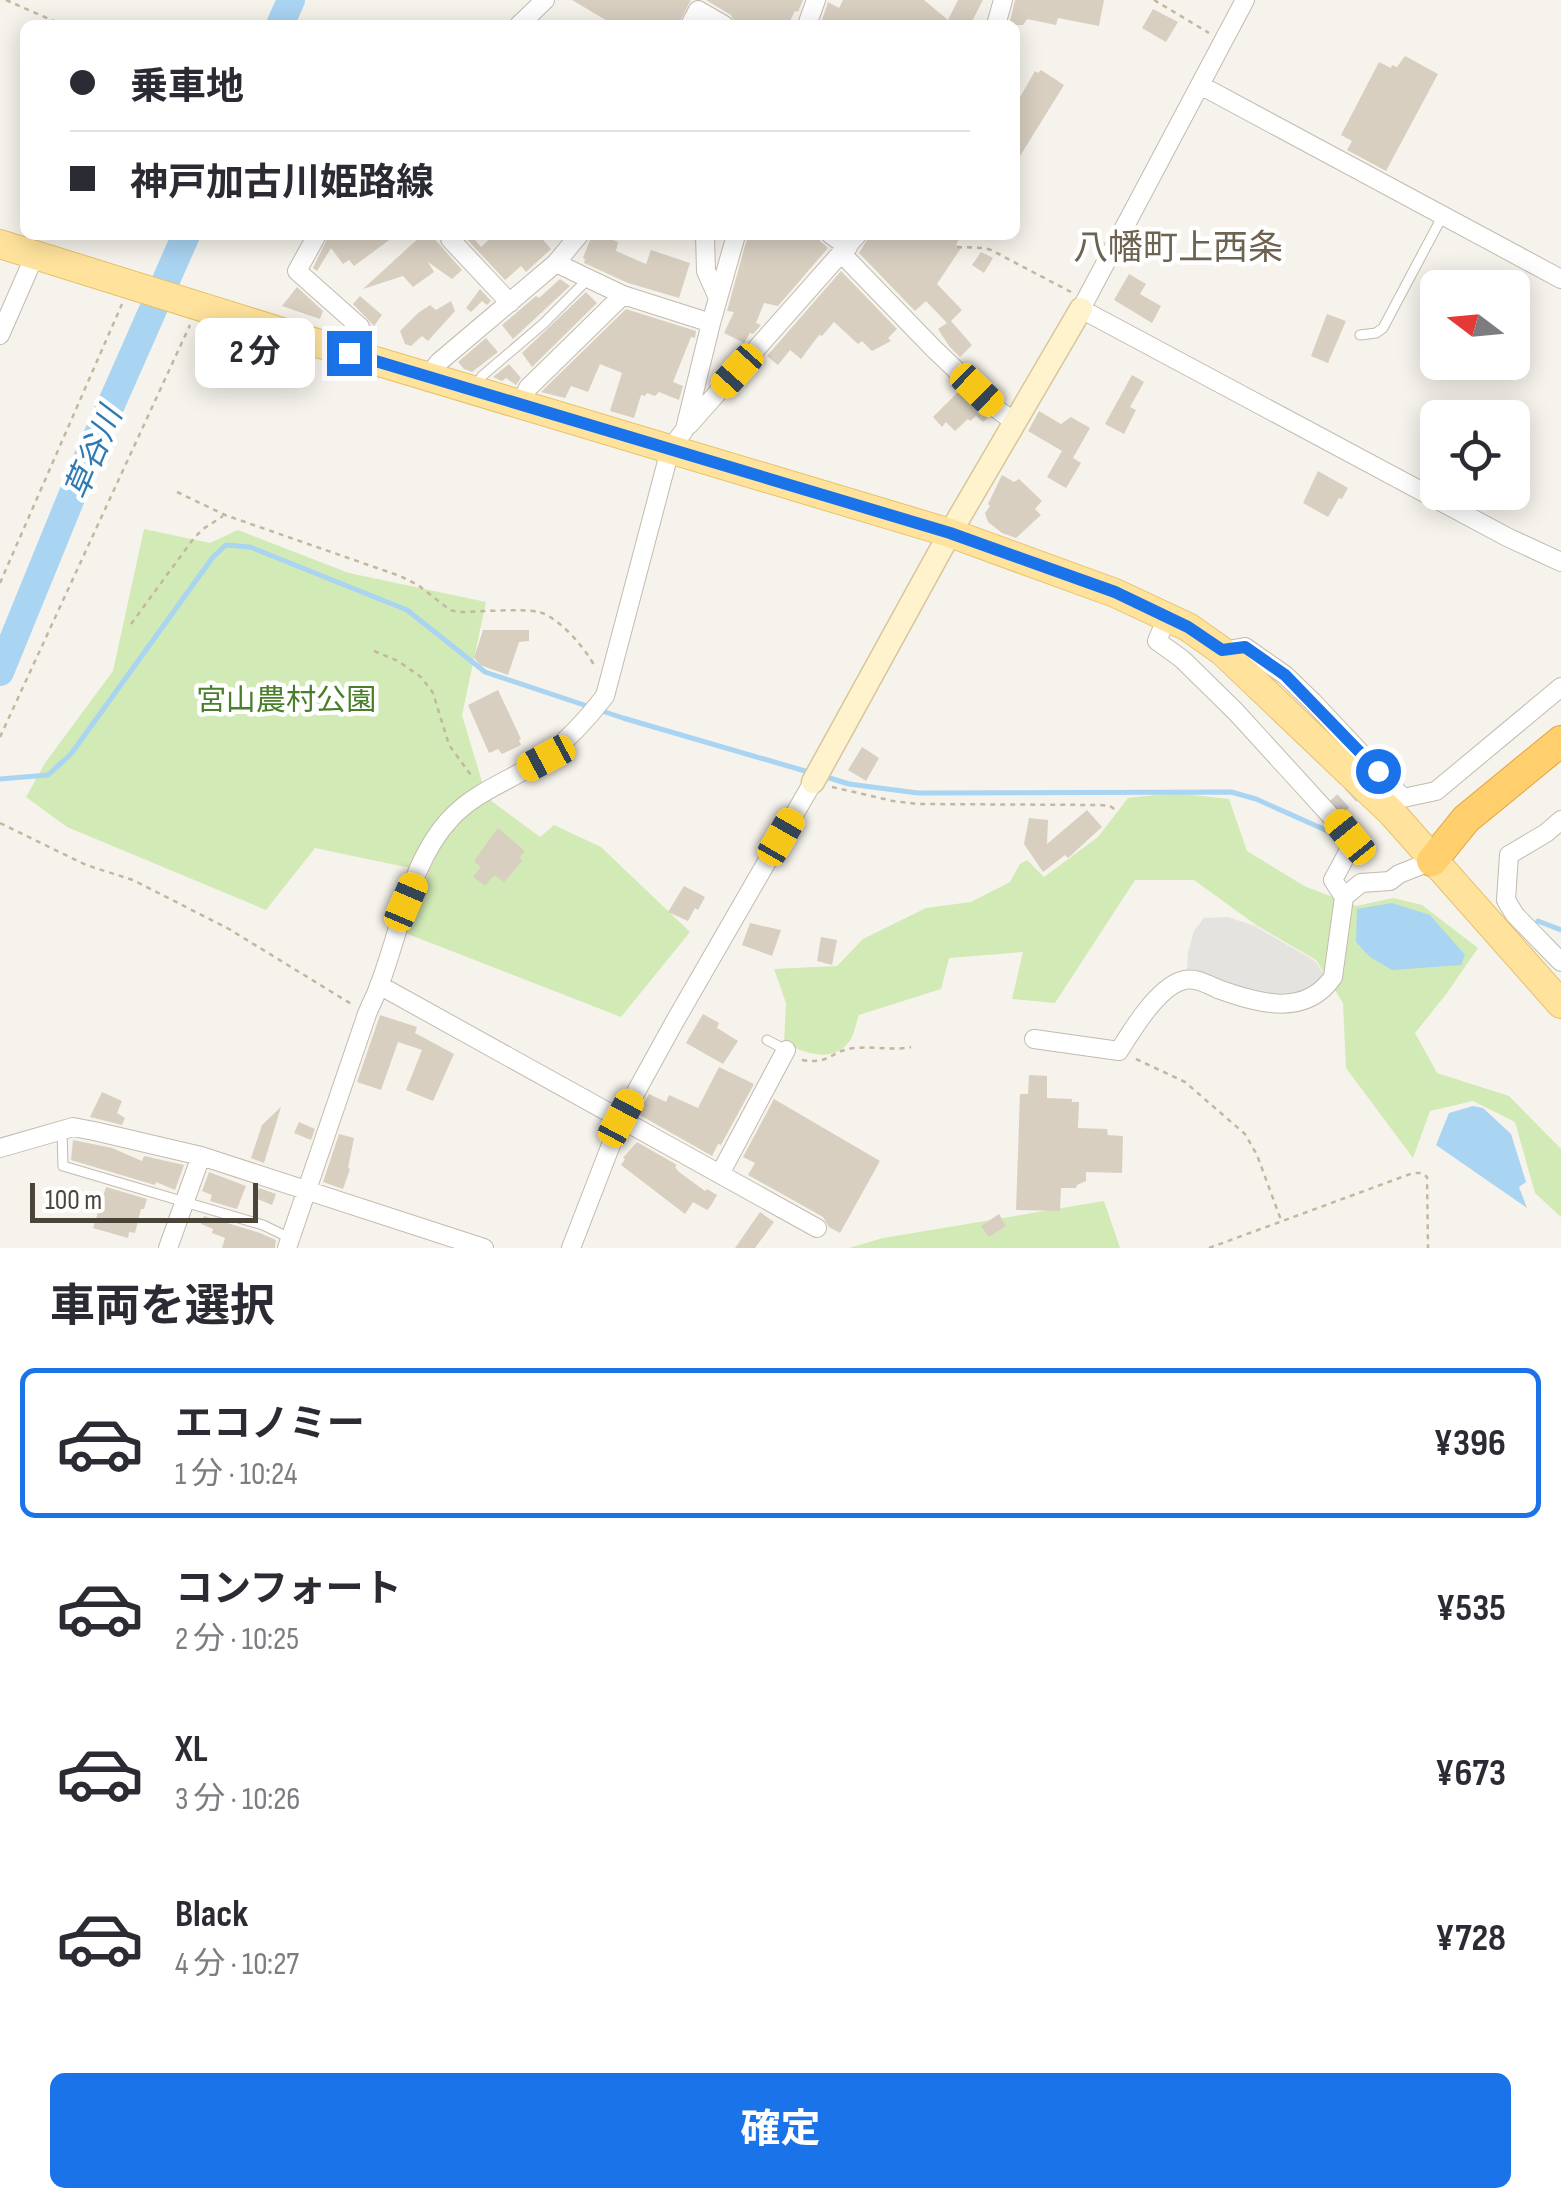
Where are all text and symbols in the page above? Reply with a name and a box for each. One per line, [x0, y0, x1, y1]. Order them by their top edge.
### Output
text: 乗車地 [130, 65, 244, 110]
text: 神戸加古川姫路線 [130, 161, 434, 206]
district label: 八幡町上西条 [1073, 227, 1283, 270]
north arrow [1420, 270, 1530, 380]
map controls [1420, 270, 1530, 510]
callout: 2 分 [194, 318, 314, 388]
route end [327, 331, 372, 376]
text: 2 分 [229, 333, 281, 372]
car [706, 339, 768, 403]
car [945, 358, 1009, 422]
water label: 草谷川 [58, 399, 132, 505]
button: locate [1420, 400, 1530, 510]
park label: 宮山農村公園 [196, 683, 376, 719]
car [512, 731, 580, 785]
route start [1356, 749, 1401, 794]
car [753, 804, 809, 870]
car [1319, 804, 1381, 870]
car [380, 869, 432, 935]
car [594, 1084, 648, 1152]
scale bar [30, 1178, 258, 1222]
text: 100 m [45, 1184, 102, 1217]
text: 車両を選択 [50, 1280, 275, 1335]
icon: car [55, 1398, 145, 1488]
text: エコノミー [175, 1402, 365, 1447]
text: ¥396 [1434, 1421, 1506, 1466]
text: 1 分 · 10:24 [175, 1455, 297, 1494]
icon: car [55, 1563, 145, 1653]
text: コンフォート [175, 1567, 402, 1612]
text: ¥535 [1436, 1586, 1506, 1631]
text: 2 分 · 10:25 [175, 1620, 299, 1659]
text: XL [175, 1727, 208, 1772]
icon: car [55, 1728, 145, 1818]
text: ¥673 [1435, 1751, 1506, 1796]
text: 3 分 · 10:26 [175, 1780, 300, 1819]
text: Black [175, 1892, 248, 1937]
icon: car [55, 1893, 145, 1983]
text: ¥728 [1435, 1916, 1506, 1961]
text: 4 分 · 10:27 [175, 1945, 299, 1984]
button: 確定 [50, 2073, 1511, 2188]

